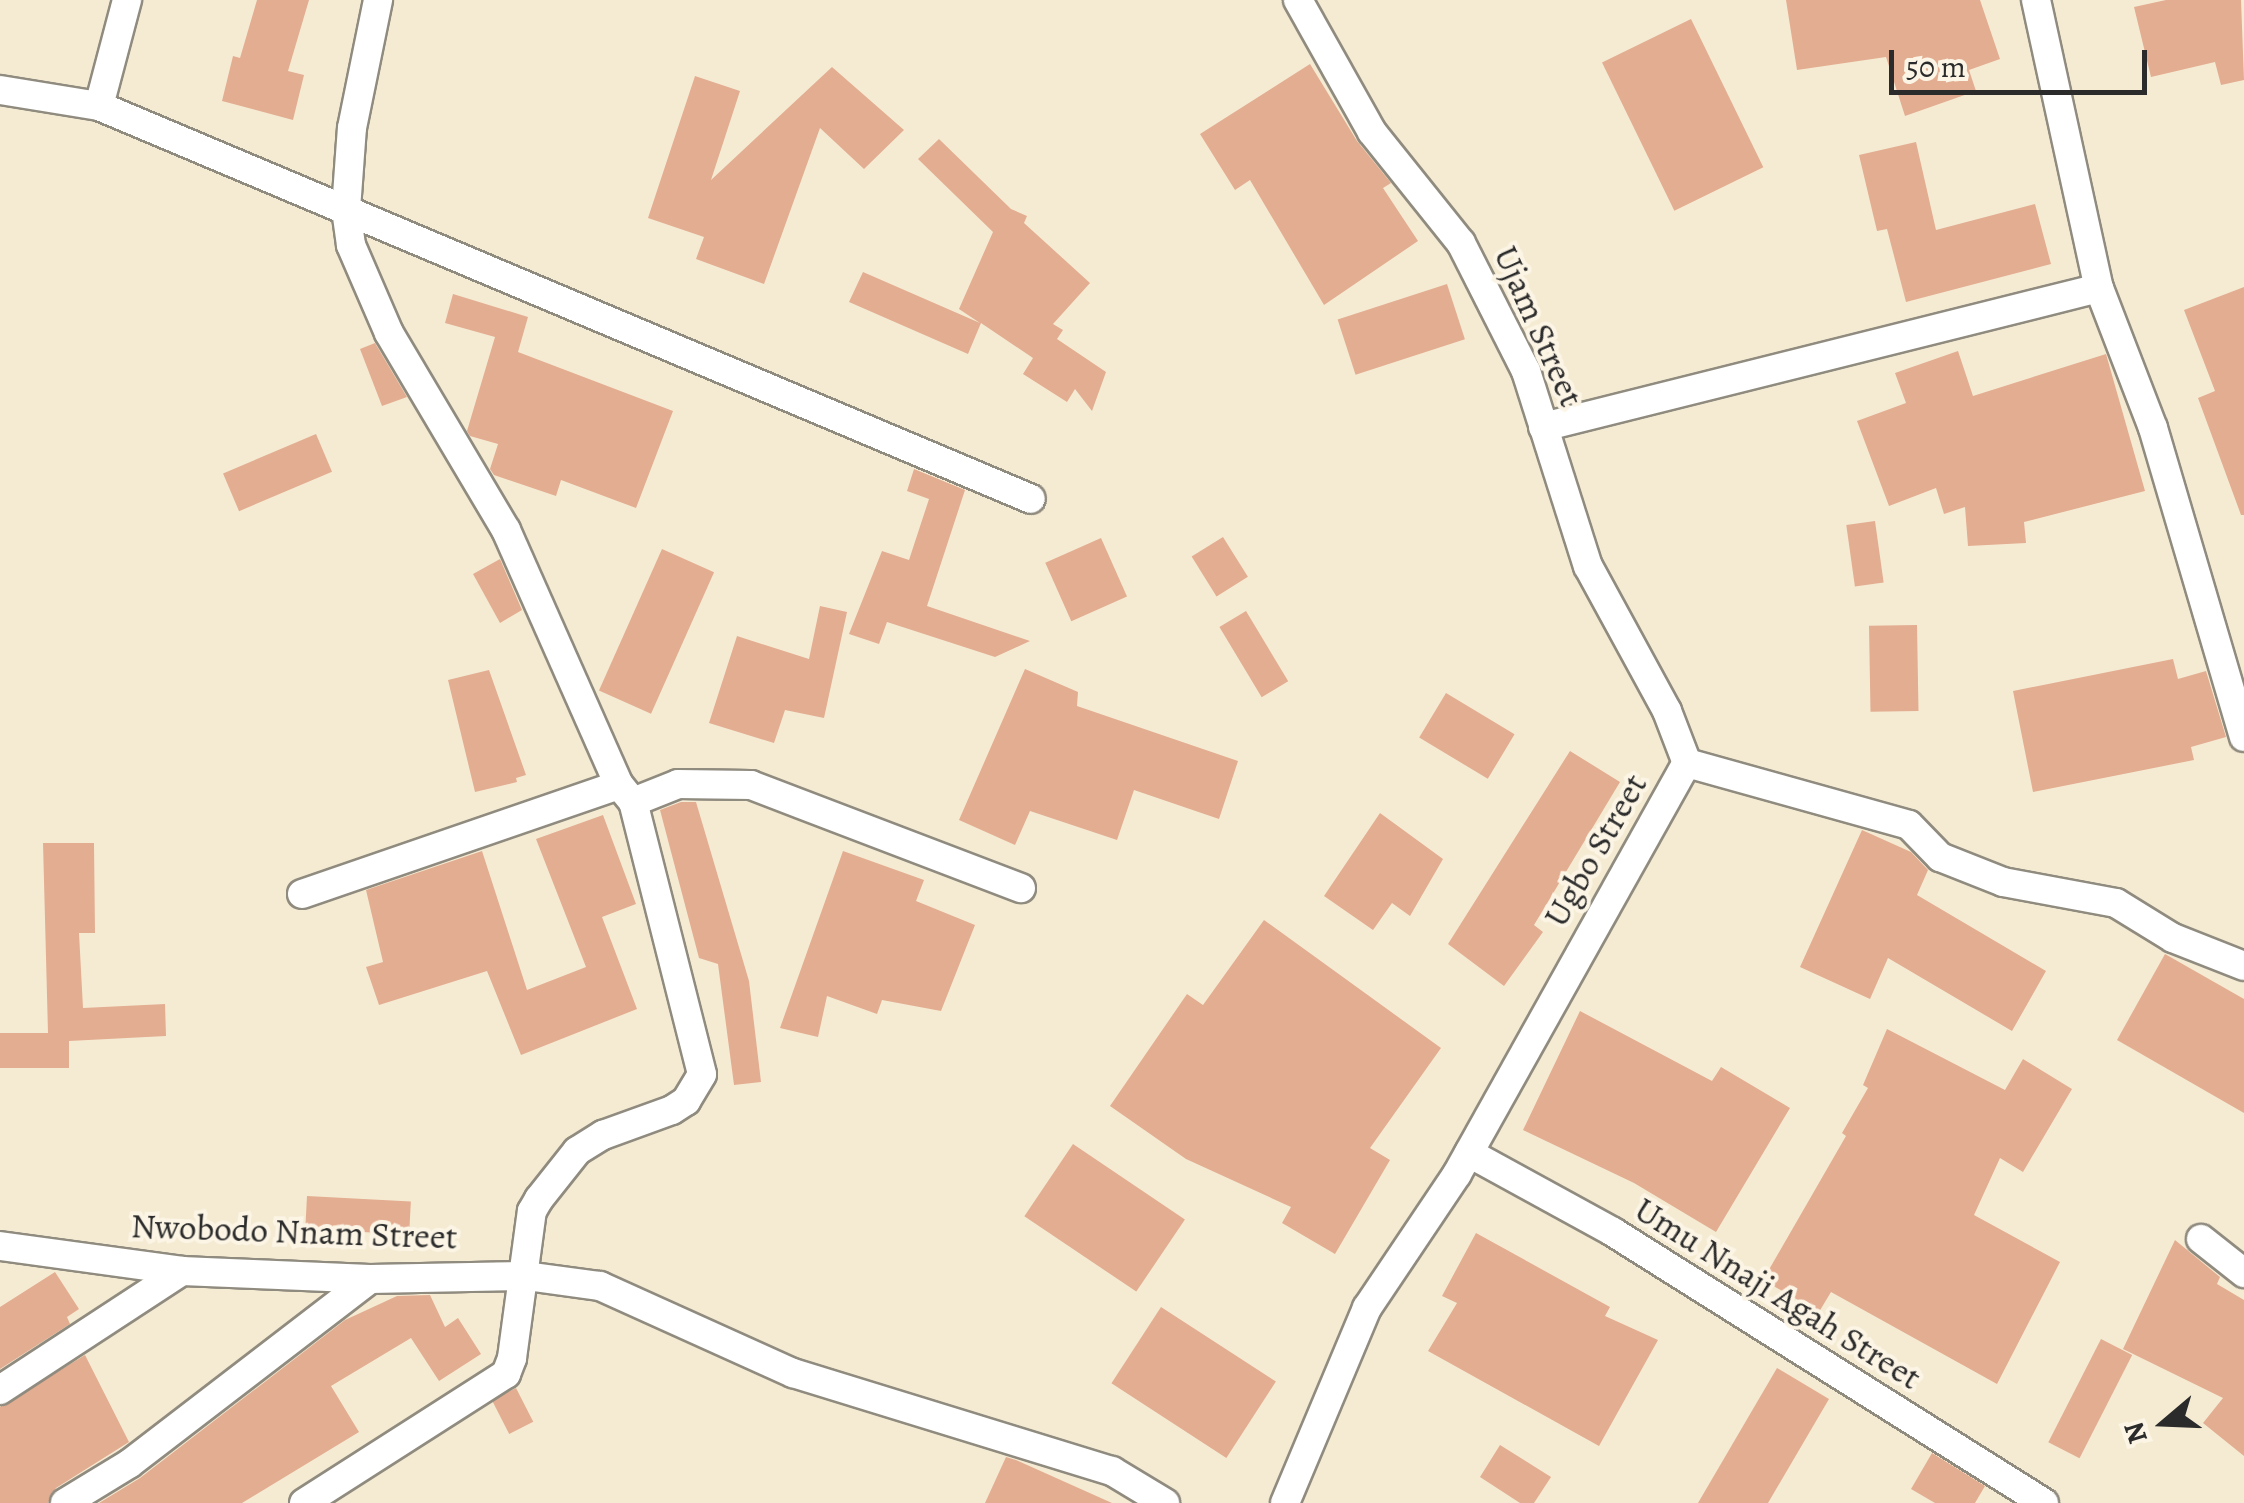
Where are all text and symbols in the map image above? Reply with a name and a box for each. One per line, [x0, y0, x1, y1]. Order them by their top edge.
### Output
scale bar [1894, 30, 2152, 92]
text: 50 m [1906, 47, 1966, 87]
street label: Ujam Street [1485, 239, 1593, 413]
street label: Ugbo Street [1534, 766, 1656, 934]
street label: Umu Nnaji Agah Street [1627, 1188, 1929, 1398]
street label: Nwobodo Nnam Street [130, 1204, 458, 1258]
north arrow [2114, 1373, 2214, 1473]
text: N [2114, 1417, 2157, 1449]

